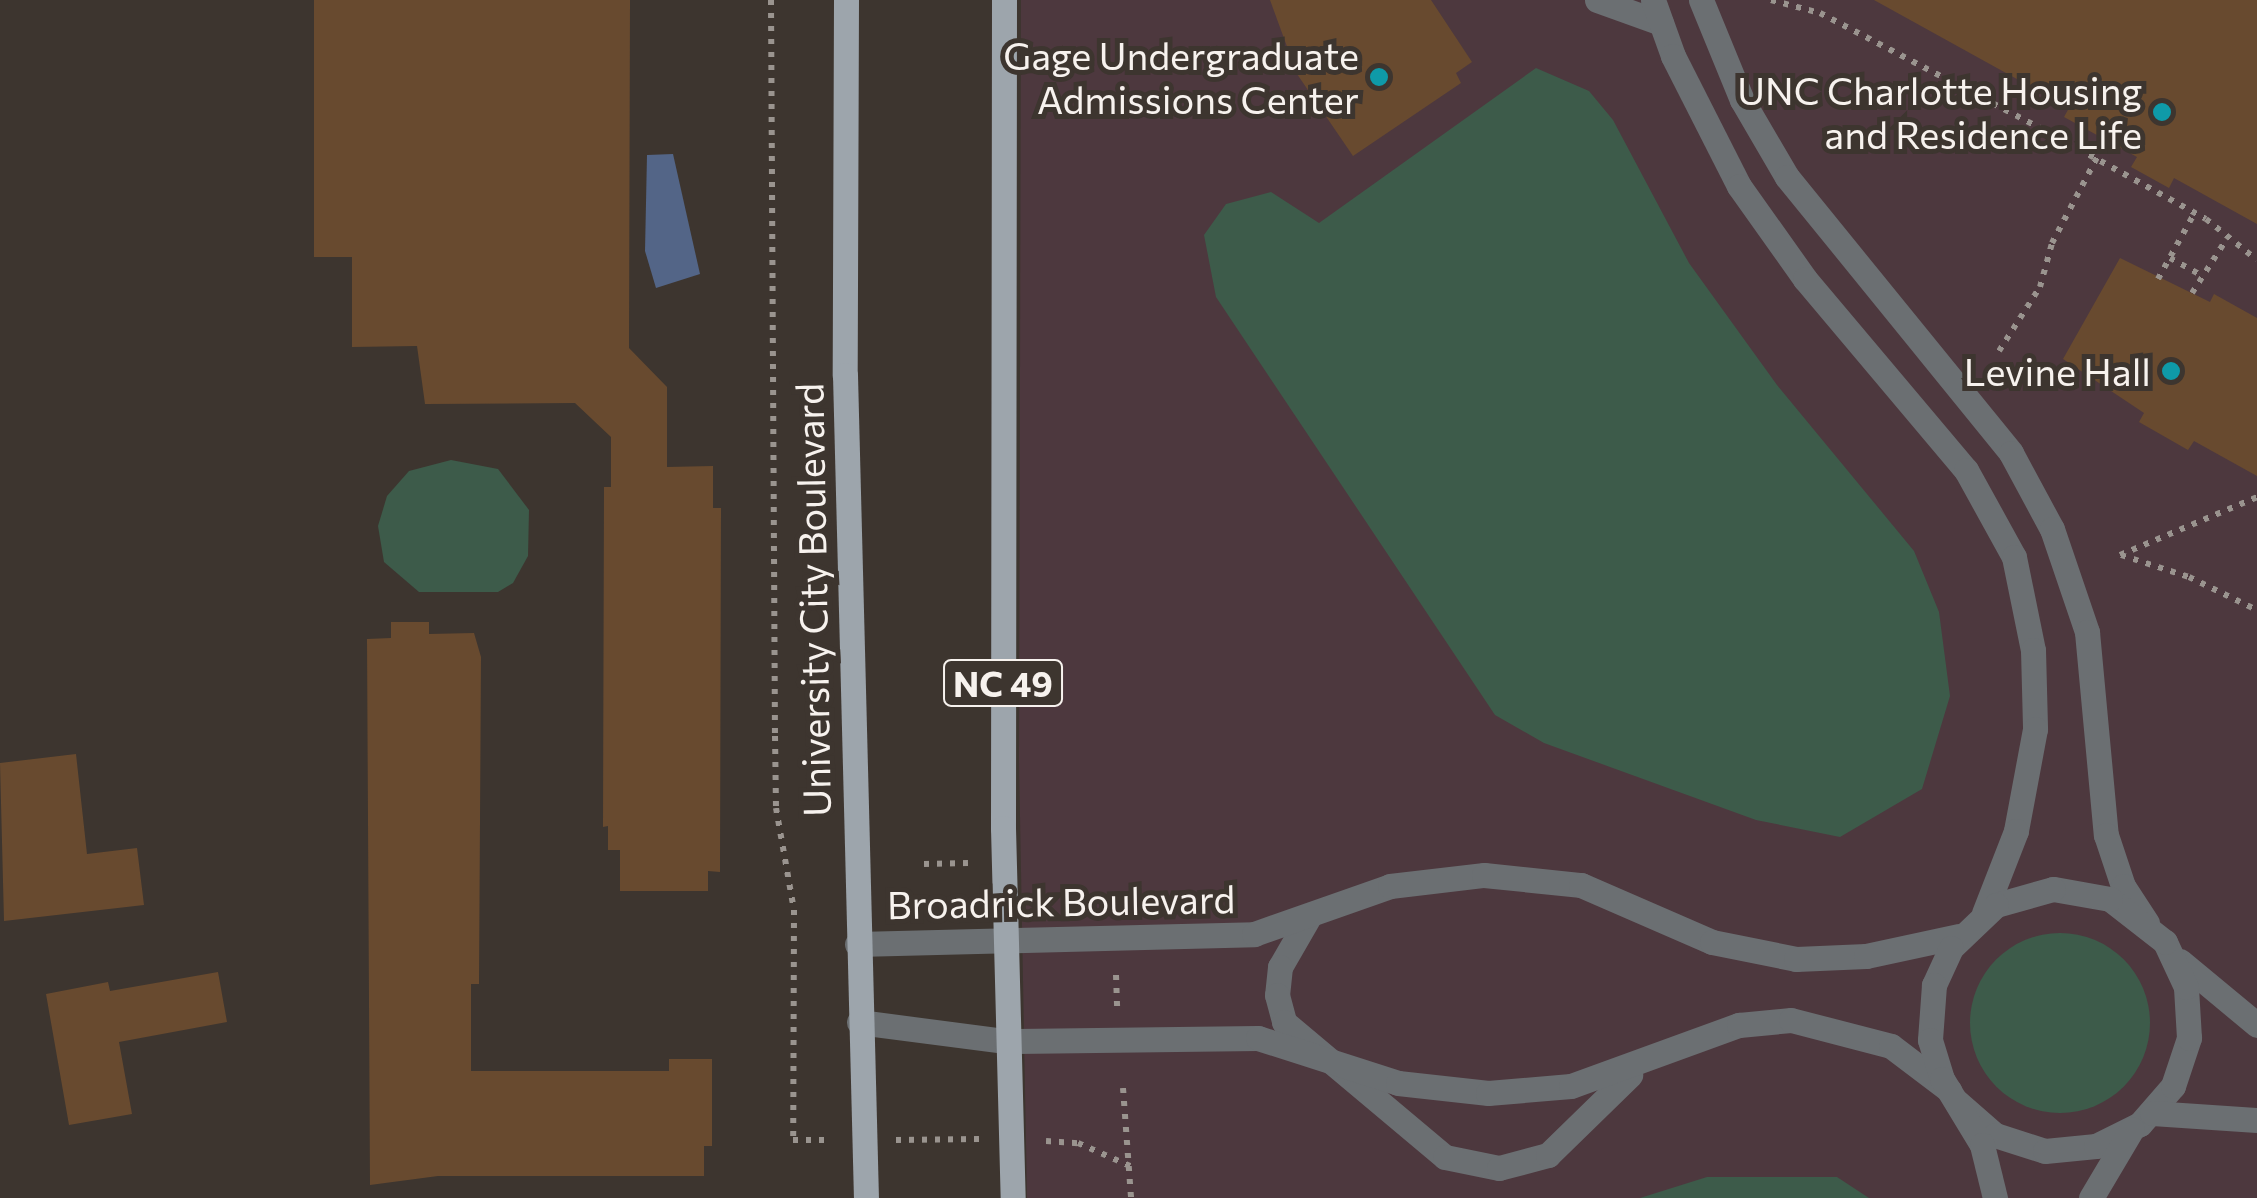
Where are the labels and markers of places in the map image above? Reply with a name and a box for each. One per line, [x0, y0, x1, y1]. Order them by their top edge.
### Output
place label: Gage Undergraduate Admissions Center [1003, 32, 1359, 121]
marker: Gage Undergraduate Admissions Center [1368, 66, 1390, 88]
place label: UNC Charlotte Housing and Residence Life [1737, 67, 2142, 156]
marker: UNC Charlotte Housing and Residence Life [2151, 101, 2173, 123]
place label: Levine Hall [1964, 348, 2151, 394]
marker: Levine Hall [2160, 360, 2182, 382]

